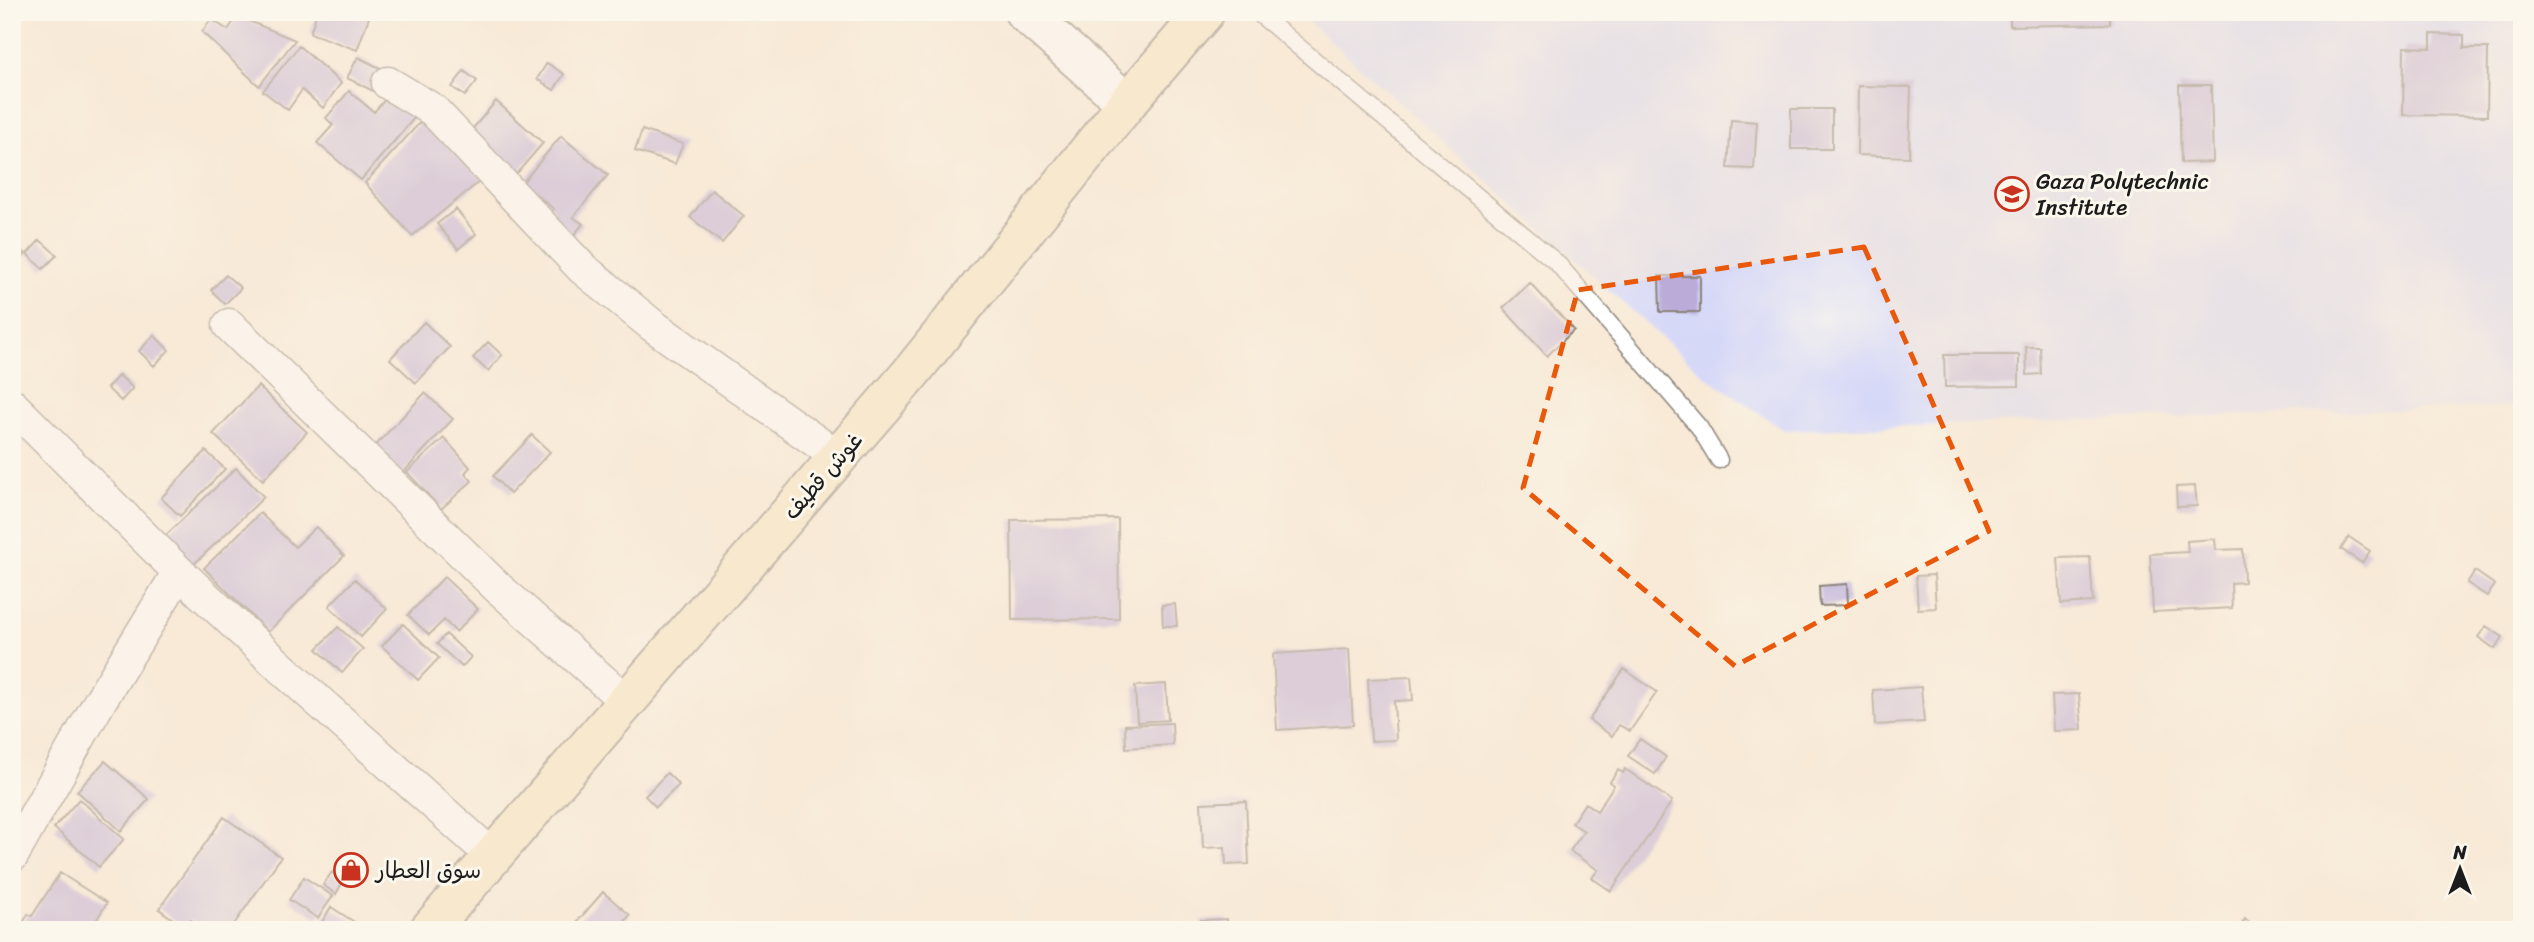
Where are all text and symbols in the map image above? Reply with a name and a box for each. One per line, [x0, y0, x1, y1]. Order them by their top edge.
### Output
place label: Gaza Polytechnic Institute [2035, 161, 2209, 228]
school or university icon: Gaza Polytechnic Institute [1993, 175, 2031, 213]
street label: غوش قطيف [772, 422, 874, 530]
north arrow [2426, 834, 2496, 904]
text: N [2452, 836, 2467, 869]
place label: سوق العطار [374, 850, 481, 891]
shop icon: سوق العطار [332, 851, 370, 889]

